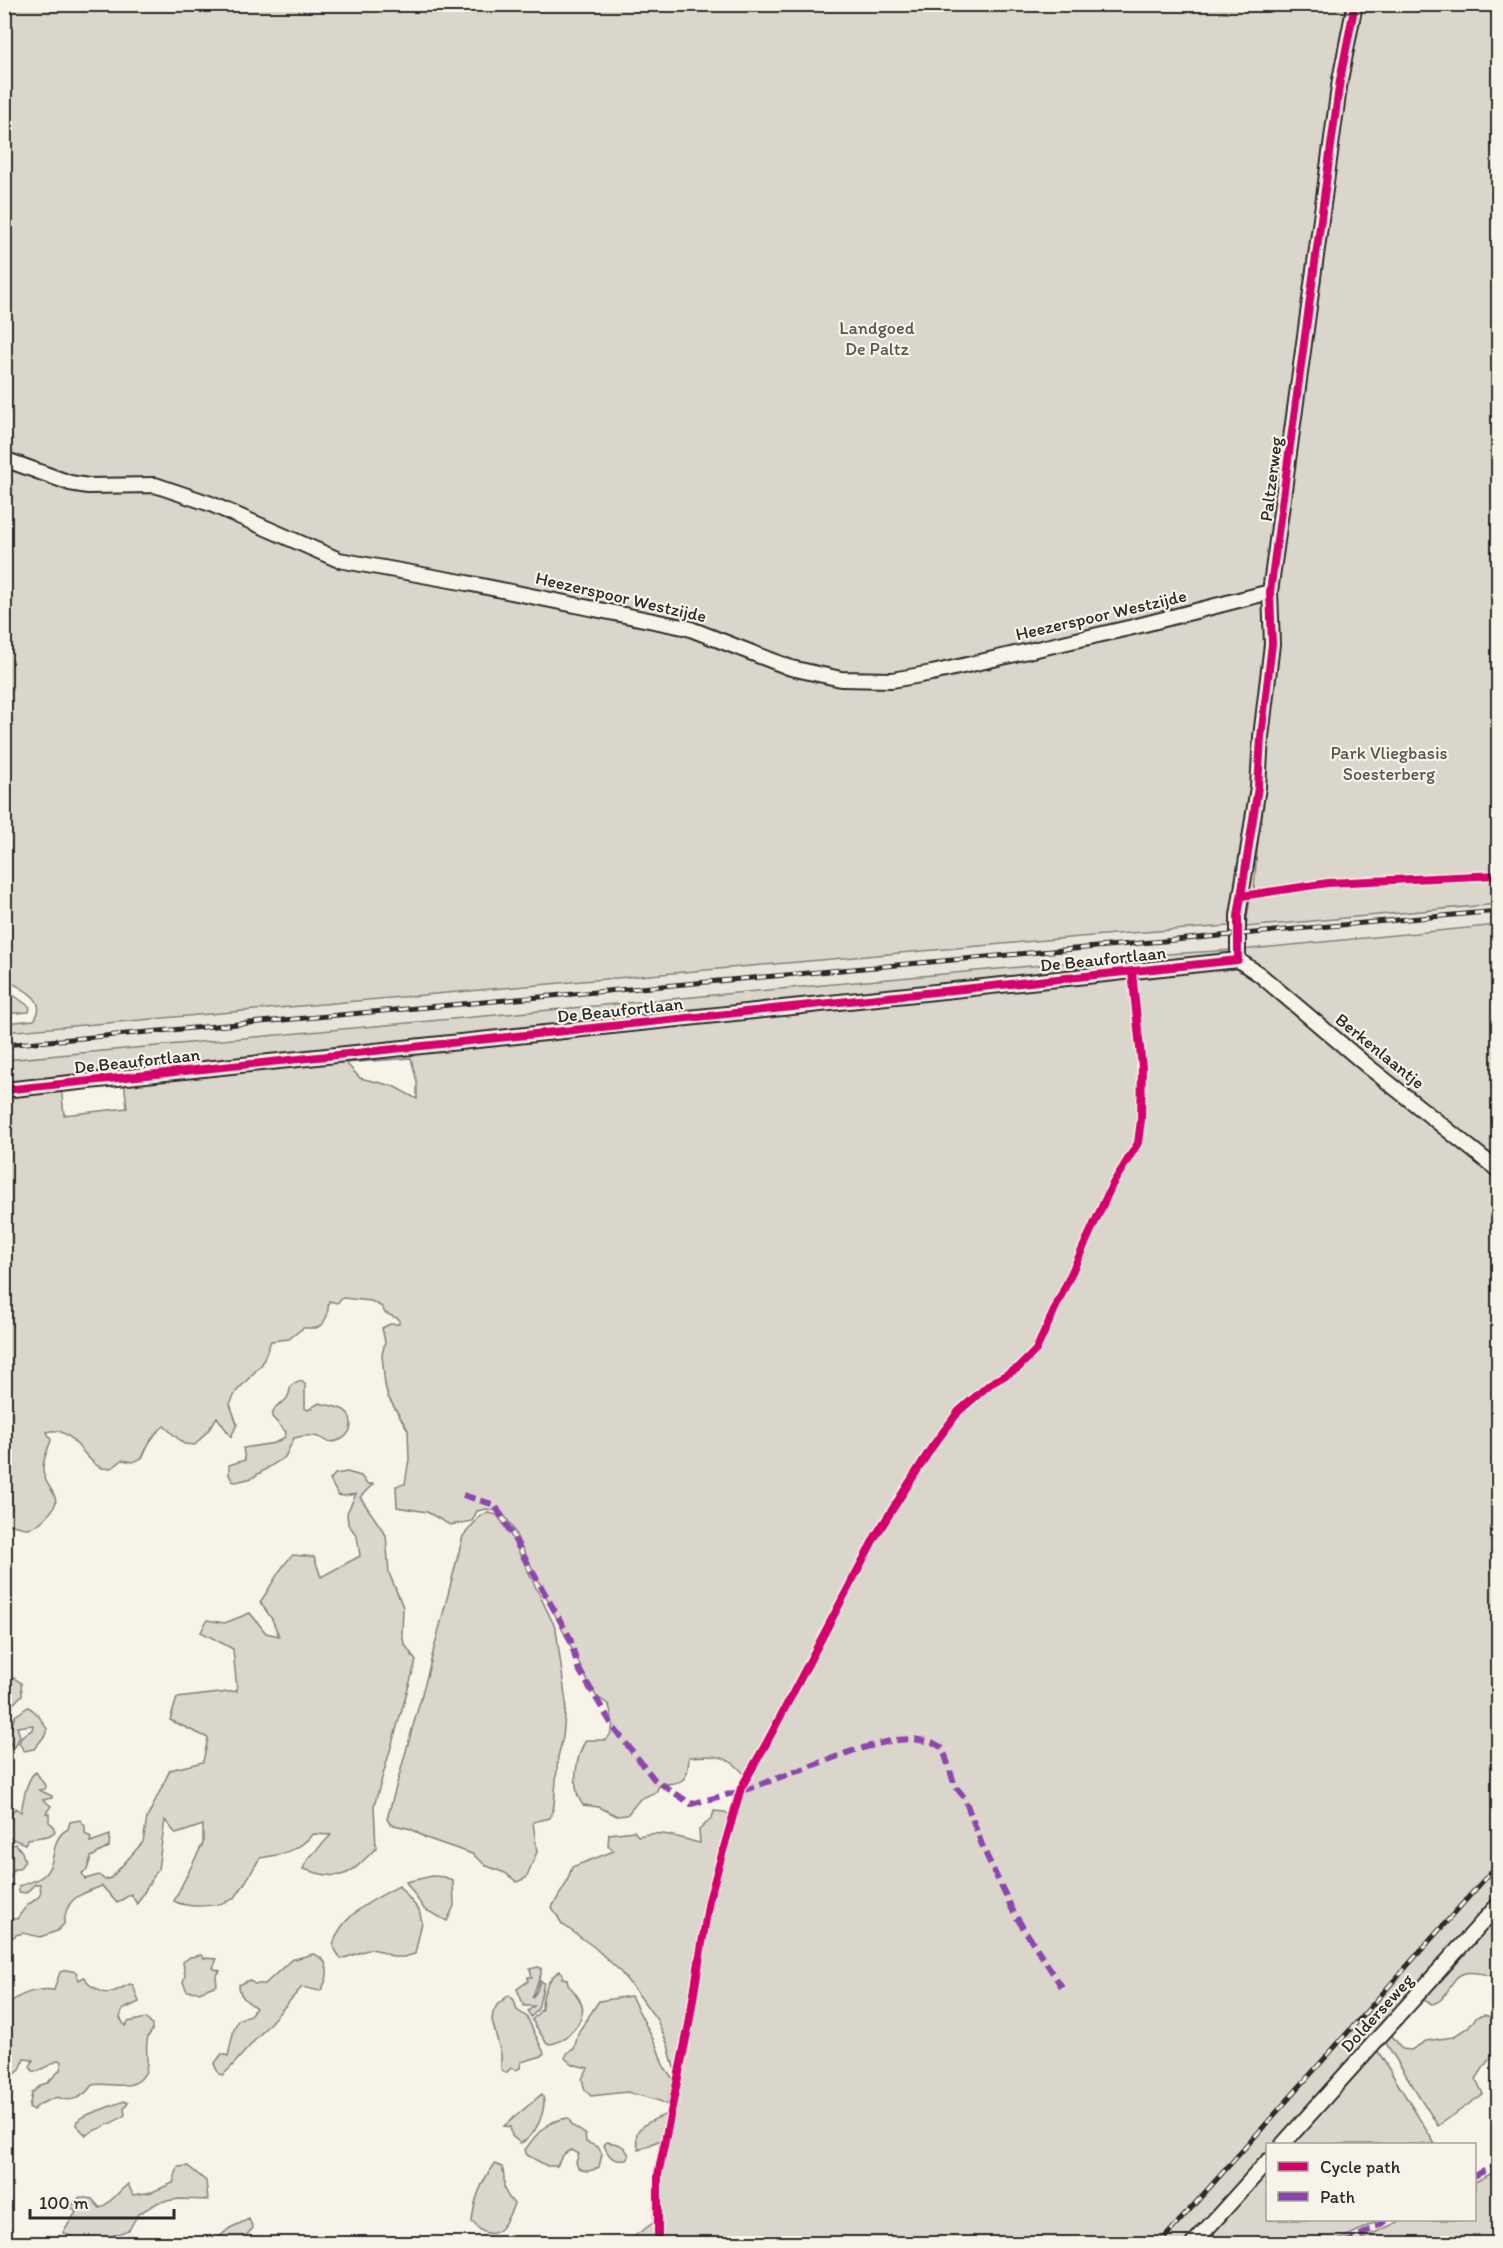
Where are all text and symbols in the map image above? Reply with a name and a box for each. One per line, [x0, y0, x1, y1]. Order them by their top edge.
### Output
park label: Landgoed De Paltz [839, 317, 915, 360]
street label: Paltzerweg [1255, 435, 1287, 523]
street label: Heezerspoor Westzijde [533, 567, 709, 627]
street label: Heezerspoor Westzijde [1013, 585, 1189, 645]
park label: Park Vliegbasis Soesterberg [1330, 742, 1448, 785]
street label: De Beaufortlaan [1039, 941, 1168, 977]
street label: De Beaufortlaan [556, 992, 685, 1028]
street label: Berkenlaantje [1331, 1008, 1429, 1094]
street label: De Beaufortlaan [73, 1043, 202, 1079]
street label: Dolderseweg [1336, 1969, 1419, 2057]
legend [1266, 2143, 1476, 2221]
text: Cycle path [1320, 2156, 1401, 2178]
scale bar [30, 2182, 174, 2220]
text: Path [1320, 2186, 1355, 2208]
text: 100 m [39, 2192, 89, 2214]

